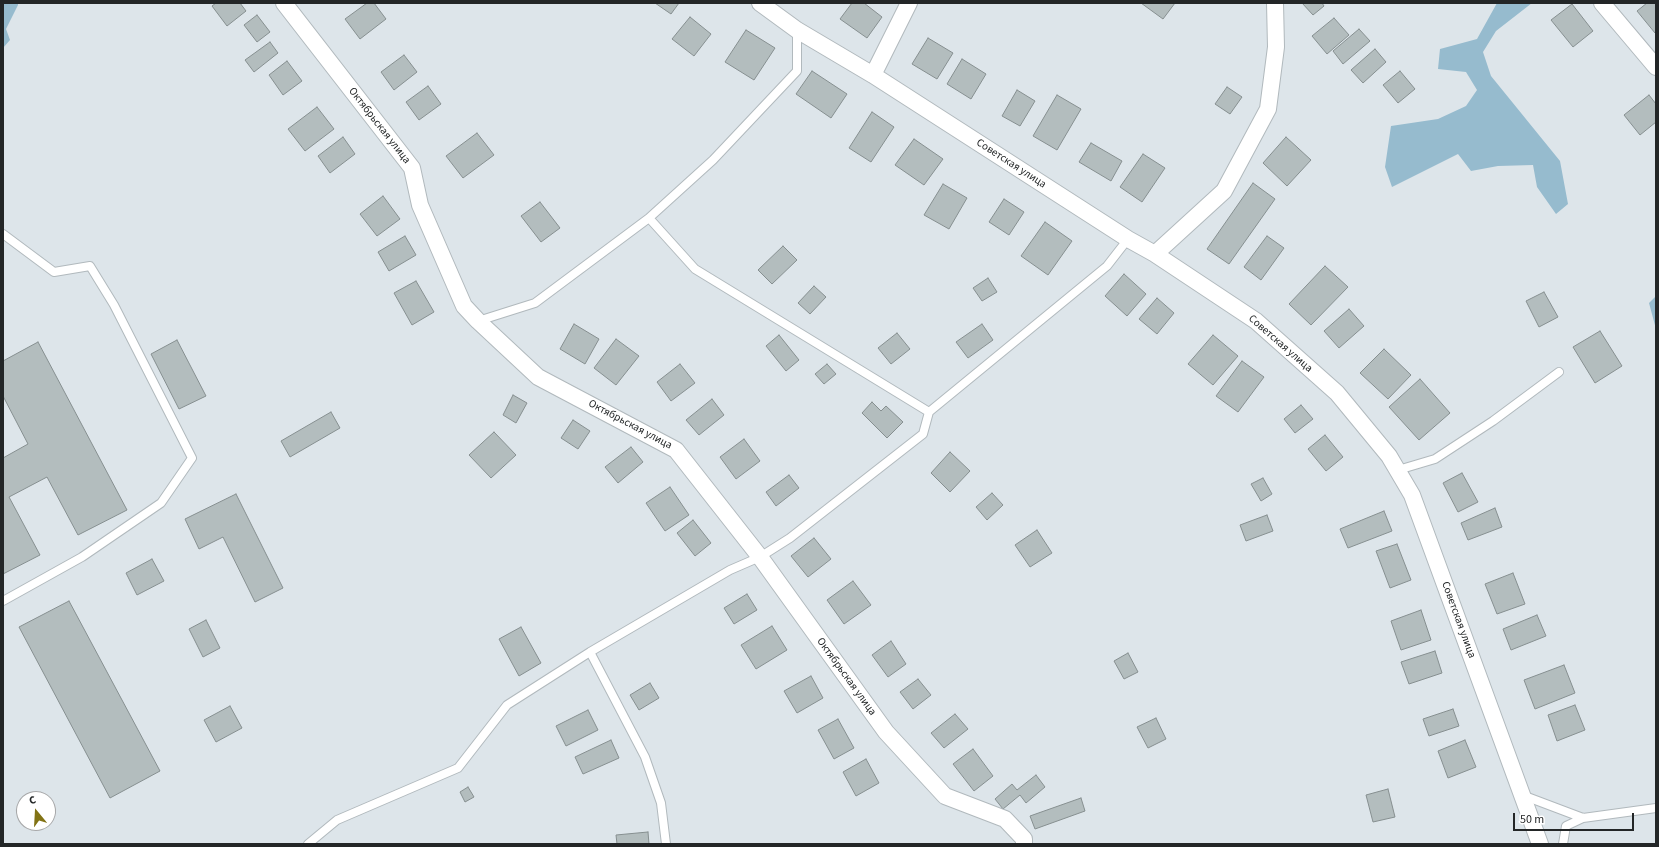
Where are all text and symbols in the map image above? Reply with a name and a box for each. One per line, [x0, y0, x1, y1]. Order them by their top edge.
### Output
street label: Октябрьская улица [345, 85, 413, 167]
street label: Советская улица [974, 136, 1048, 192]
street label: Советская улица [1245, 313, 1315, 375]
street label: Октябрьская улица [586, 397, 674, 453]
street label: Советская улица [1438, 580, 1478, 660]
street label: Октябрьская улица [813, 636, 879, 718]
north arrow [16, 791, 56, 831]
text: С [27, 792, 38, 808]
scale bar [1515, 805, 1636, 831]
text: 50 m [1520, 811, 1544, 828]

